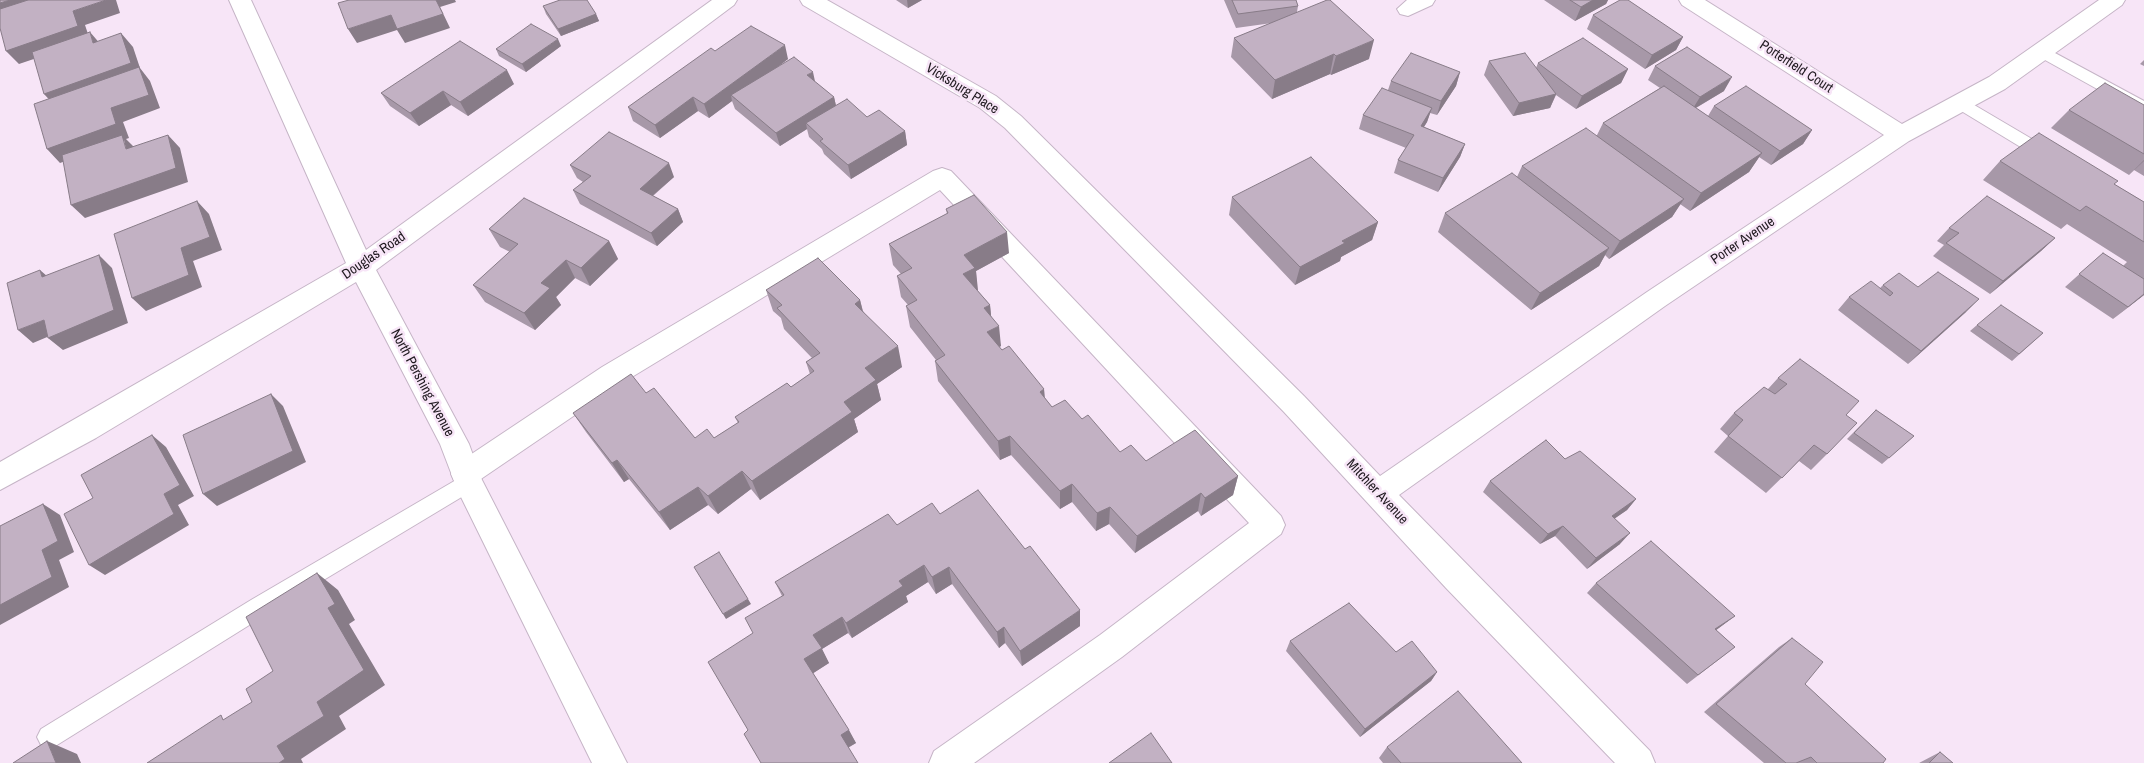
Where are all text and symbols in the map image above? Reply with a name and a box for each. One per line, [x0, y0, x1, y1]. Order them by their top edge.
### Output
street label: Porterfield Court [1756, 37, 1836, 97]
street label: Vicksburg Place [922, 60, 1002, 118]
street label: Porter Avenue [1708, 214, 1778, 268]
street label: Douglas Road [339, 229, 409, 283]
street label: North Pershing Avenue [387, 326, 457, 440]
street label: Mitchler Avenue [1343, 456, 1411, 528]

